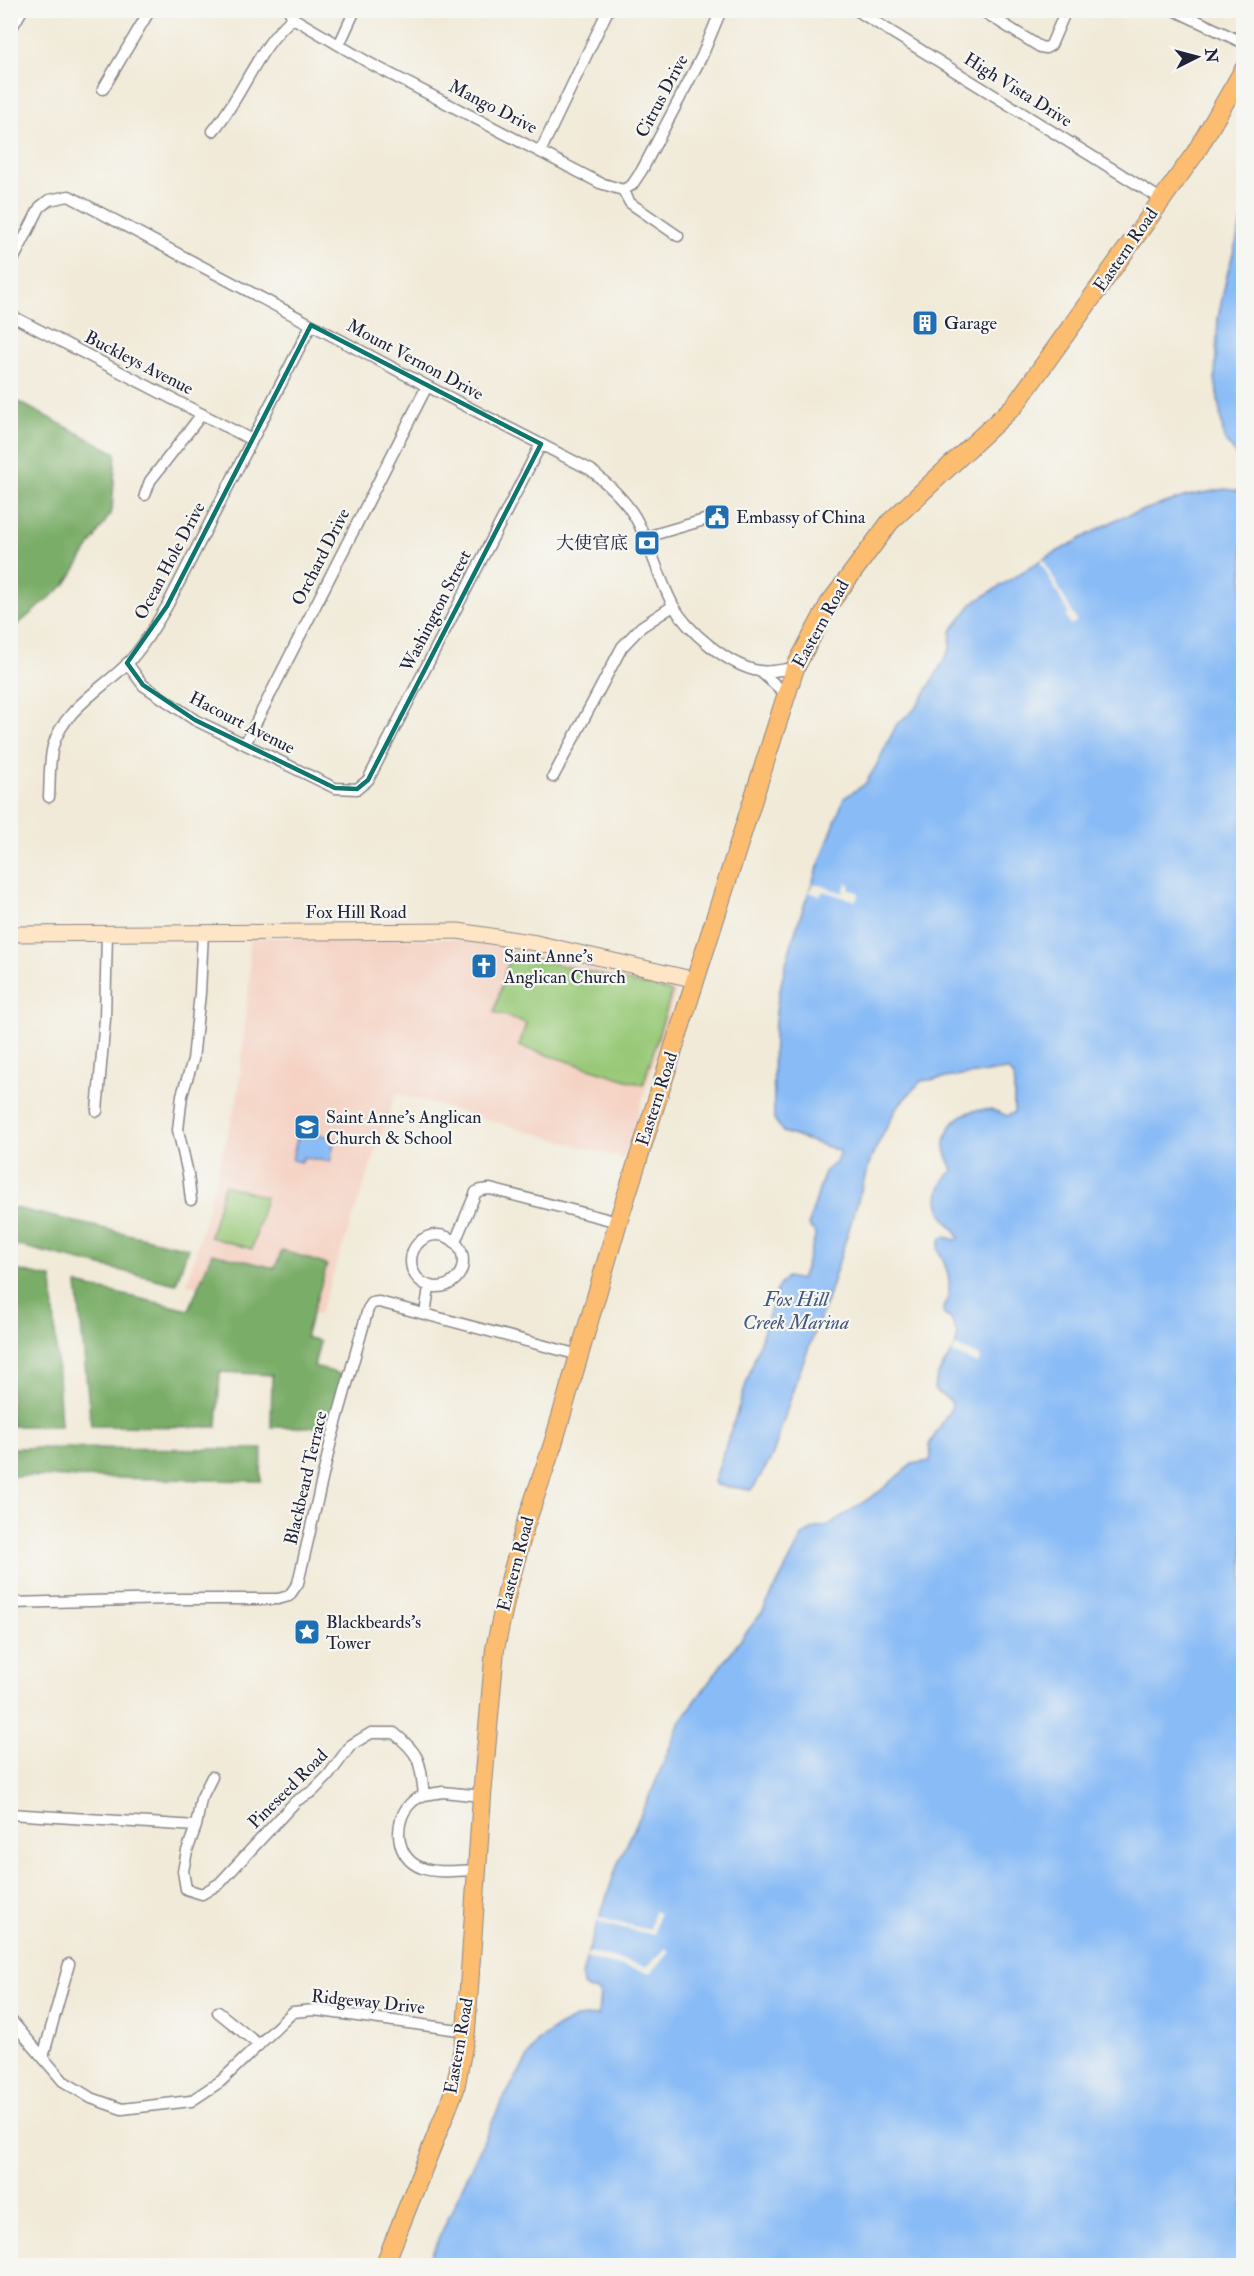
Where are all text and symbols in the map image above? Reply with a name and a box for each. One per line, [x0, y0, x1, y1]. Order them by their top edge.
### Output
north arrow [1167, 27, 1227, 87]
text: N [1200, 46, 1222, 64]
street label: High Vista Drive [960, 48, 1077, 133]
street label: Citrus Drive [631, 50, 694, 141]
street label: Mango Drive [445, 75, 542, 139]
street label: Eastern Road [1089, 203, 1163, 296]
building icon: Garage [910, 308, 940, 338]
place label: Garage [944, 312, 997, 335]
street label: Mount Vernon Drive [343, 314, 488, 406]
street label: Buckleys Avenue [81, 326, 198, 400]
street label: Ocean Hole Drive [129, 498, 211, 624]
public building icon: Embassy of China [702, 502, 732, 532]
street label: Orchard Drive [287, 504, 355, 609]
place label: Embassy of China [736, 506, 866, 529]
bank icon: 大使官底 [632, 528, 662, 558]
place label: 大使官底 [556, 532, 628, 555]
street label: Washington Street [395, 546, 477, 677]
street label: Eastern Road [787, 576, 855, 672]
street label: Hacourt Avenue [185, 686, 299, 760]
street label: Fox Hill Road [305, 901, 407, 924]
place label: Saint Anne's Anglican Church [503, 945, 626, 989]
church icon: Saint Anne's Anglican Church [469, 951, 499, 981]
street label: Eastern Road [631, 1049, 683, 1149]
place label: Saint Anne's Anglican Church & School [326, 1106, 482, 1150]
school or university icon: Saint Anne's Anglican Church & School [292, 1112, 322, 1142]
water label: Fox Hill Creek Marina [743, 1287, 849, 1335]
street label: Blackbeard Terrace [279, 1408, 333, 1547]
street label: Eastern Road [492, 1514, 540, 1614]
place label: Blackbeards's Tower [326, 1611, 421, 1655]
place icon: Blackbeards's Tower [292, 1617, 322, 1647]
street label: Pineseed Road [243, 1744, 333, 1834]
street label: Ridgeway Drive [310, 1985, 426, 2019]
street label: Eastern Road [439, 1996, 479, 2096]

